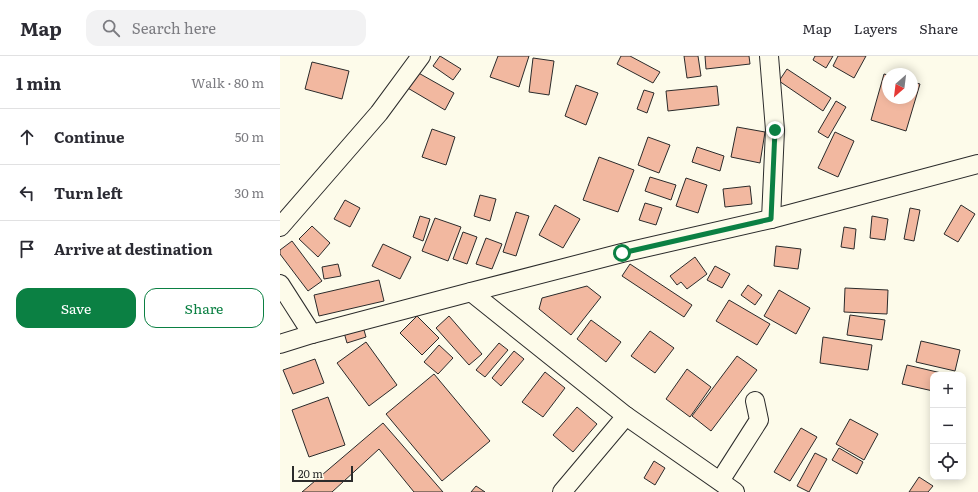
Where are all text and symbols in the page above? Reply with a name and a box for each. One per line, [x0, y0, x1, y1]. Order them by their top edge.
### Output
search box [86, 10, 366, 46]
text: Map [20, 14, 62, 42]
text: Search here [132, 16, 216, 39]
icon: search [100, 17, 122, 39]
text: Map [802, 18, 832, 38]
text: Layers [854, 18, 897, 38]
text: Share [919, 18, 958, 38]
north arrow [882, 68, 918, 104]
text: 1 min [16, 70, 61, 95]
text: Walk · 80 m [191, 73, 264, 92]
route end [766, 121, 784, 139]
text: Continue [54, 125, 124, 148]
icon: ahead [16, 126, 38, 148]
text: 50 m [235, 127, 264, 146]
text: Turn left [54, 181, 123, 204]
icon: left [16, 182, 38, 204]
text: 30 m [234, 183, 264, 202]
text: Arrive at destination [54, 237, 213, 260]
icon: arrive [16, 238, 38, 260]
route start [613, 244, 631, 262]
button: Save [16, 288, 136, 328]
button: Share [144, 288, 264, 328]
map controls [930, 372, 966, 480]
button: + [930, 372, 966, 408]
button: − [930, 408, 966, 444]
button: locate [930, 444, 966, 480]
scale bar [292, 464, 353, 483]
text: 20 m [298, 465, 323, 481]

